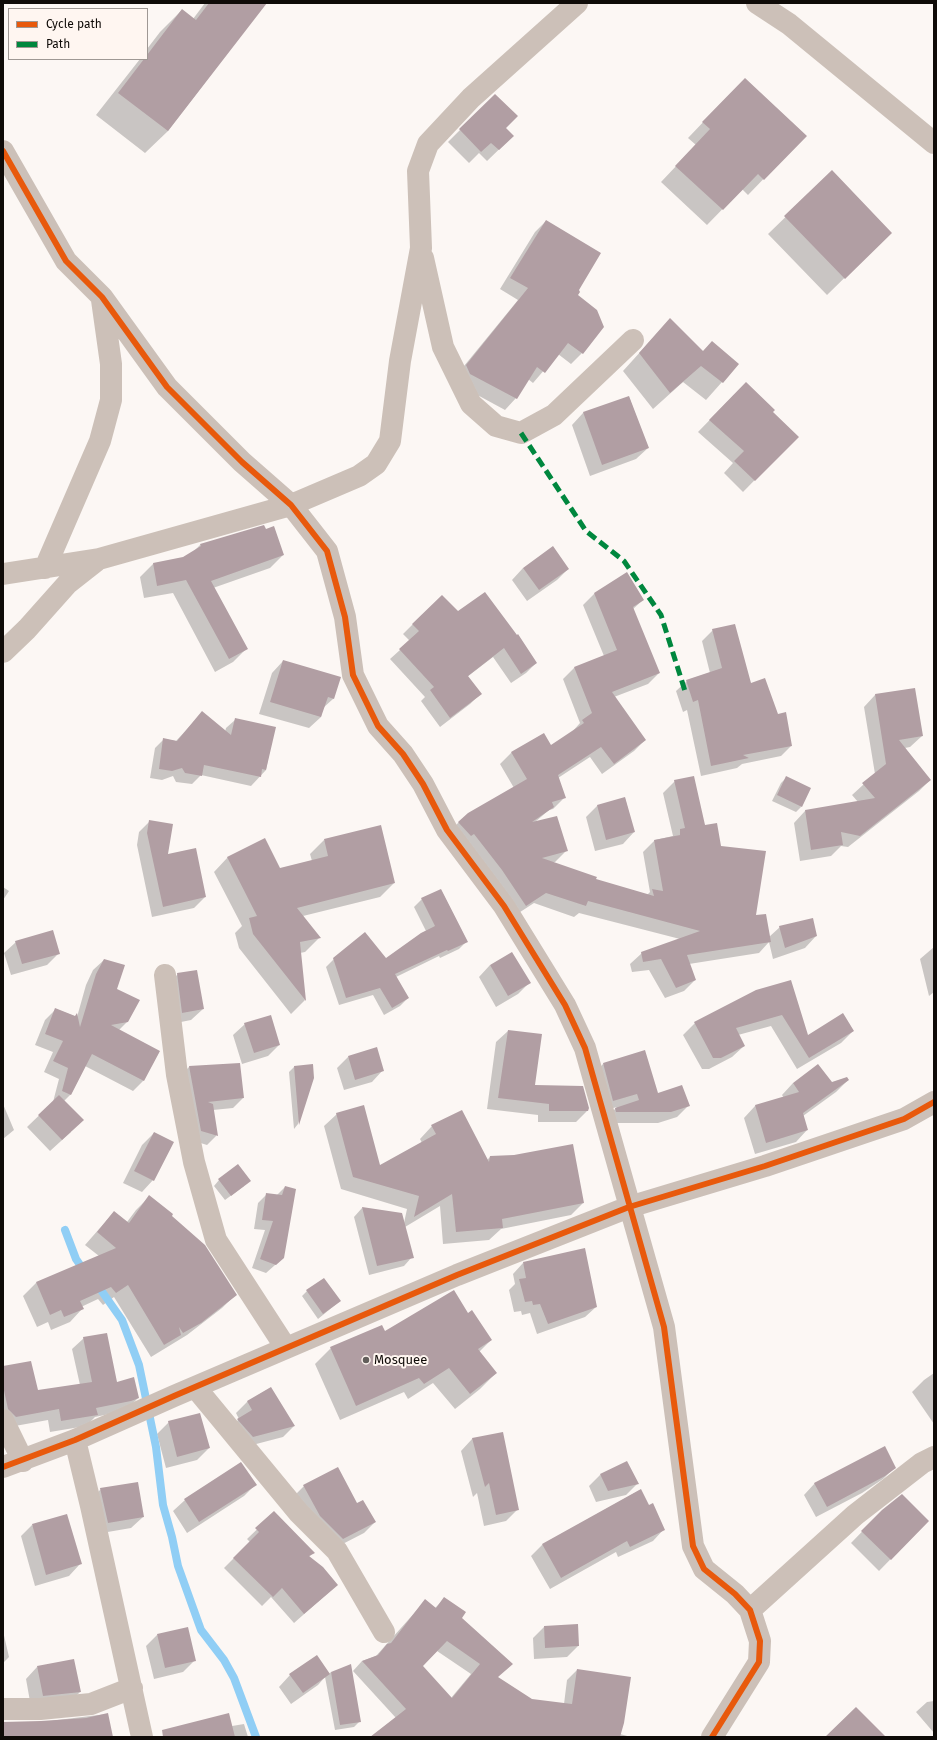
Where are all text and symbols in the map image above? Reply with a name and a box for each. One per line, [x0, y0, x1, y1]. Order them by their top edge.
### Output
legend [8, 8, 148, 60]
text: Cycle path [46, 17, 102, 31]
text: Path [46, 37, 70, 51]
place label: Mosquee [374, 1352, 427, 1368]
marker: Mosquee [361, 1355, 371, 1365]

